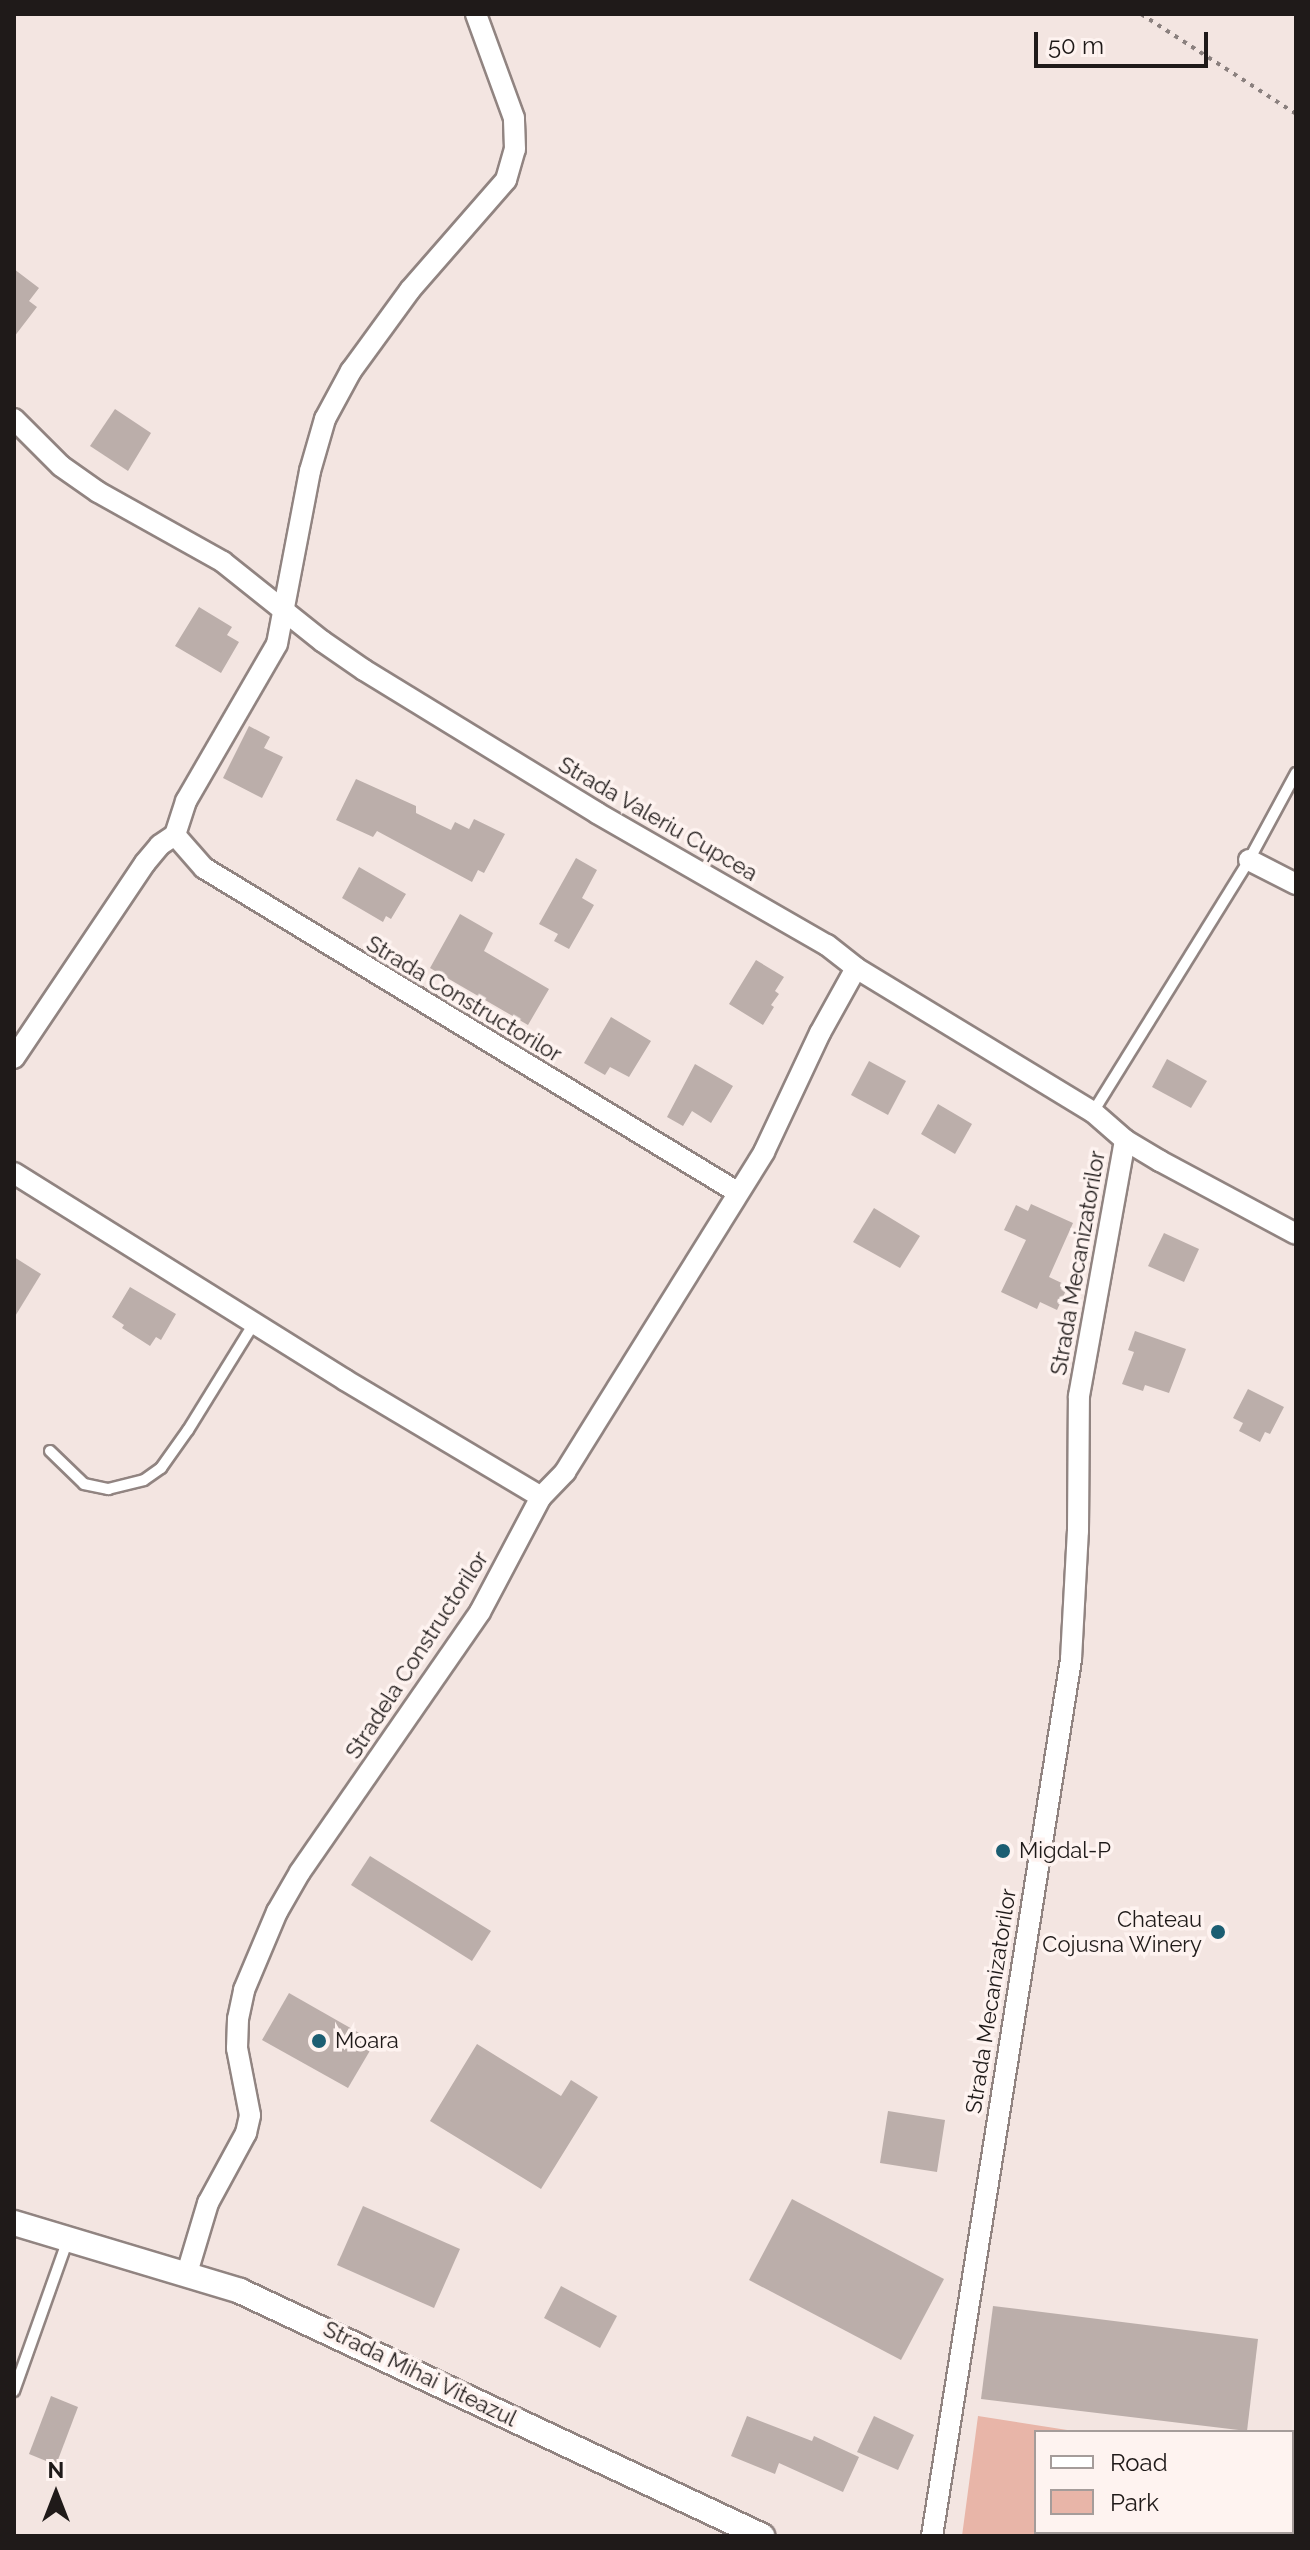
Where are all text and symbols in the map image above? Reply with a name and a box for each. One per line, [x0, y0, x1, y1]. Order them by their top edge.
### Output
scale bar [1038, 16, 1212, 66]
text: 50 m [1048, 31, 1104, 60]
street label: Strada Valeriu Cupcea [554, 751, 762, 887]
street label: Strada Constructorilor [362, 930, 566, 1068]
street label: Strada Mecanizatorilor [1045, 1149, 1111, 1377]
street label: Stradela Constructorilor [340, 1546, 494, 1764]
place label: Migdal-P [1019, 1838, 1111, 1864]
marker: Migdal-P [994, 1842, 1012, 1860]
street label: Strada Mecanizatorilor [960, 1887, 1022, 2115]
place label: Chateau Cojusna Winery [1042, 1906, 1202, 1958]
marker: Chateau Cojusna Winery [1209, 1923, 1227, 1941]
place label: Moara [335, 2028, 399, 2054]
marker: Moara [310, 2032, 328, 2050]
street label: Strada Mihai Viteazul [319, 2316, 521, 2432]
legend [1034, 2430, 1294, 2534]
text: Road [1110, 2448, 1168, 2477]
north arrow [16, 2454, 96, 2534]
text: N [48, 2457, 64, 2483]
text: Park [1110, 2488, 1159, 2517]

